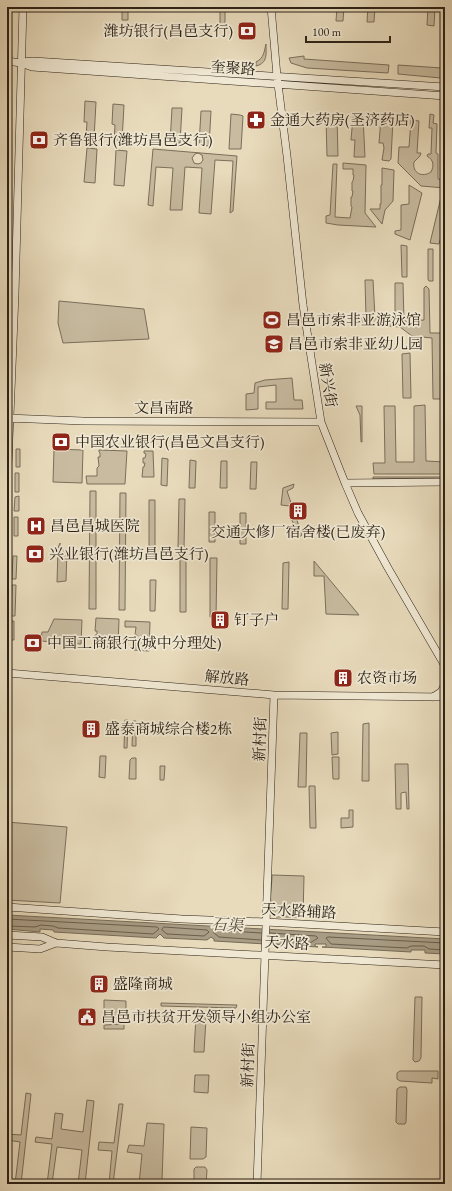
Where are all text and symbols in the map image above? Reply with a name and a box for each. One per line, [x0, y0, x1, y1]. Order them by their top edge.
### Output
scale bar [306, 18, 390, 44]
bank icon: 潍坊银行(昌邑支行) [236, 20, 258, 42]
place label: 潍坊银行(昌邑支行) [104, 21, 233, 40]
text: 100 m [312, 24, 342, 40]
street label: 奎聚路 [210, 56, 256, 79]
pharmacy icon: 金通大药房(圣济药店) [245, 109, 267, 131]
place label: 金通大药房(圣济药店) [270, 110, 415, 129]
bank icon: 齐鲁银行(潍坊昌邑支行) [28, 129, 50, 151]
place label: 齐鲁银行(潍坊昌邑支行) [53, 130, 213, 149]
sports icon: 昌邑市索非亚游泳馆 [261, 309, 283, 331]
place label: 昌邑市索非亚游泳馆 [286, 310, 421, 329]
school or university icon: 昌邑市索非亚幼儿园 [263, 333, 285, 355]
place label: 昌邑市索非亚幼儿园 [288, 334, 423, 353]
street label: 新兴街 [316, 361, 341, 409]
street label: 文昌南路 [134, 398, 194, 417]
bank icon: 中国农业银行(昌邑文昌支行) [50, 431, 72, 453]
place label: 中国农业银行(昌邑文昌支行) [75, 432, 265, 451]
building icon: 交通大修厂宿舍楼(已废弃) [287, 500, 309, 522]
hospital icon: 昌邑昌城医院 [25, 515, 47, 537]
place label: 昌邑昌城医院 [50, 516, 140, 535]
place label: 交通大修厂宿舍楼(已废弃) [211, 522, 385, 541]
bank icon: 兴业银行(潍坊昌邑支行) [24, 543, 46, 565]
place label: 兴业银行(潍坊昌邑支行) [49, 544, 209, 563]
building icon: 钉子户 [209, 609, 231, 631]
place label: 钉子户 [234, 610, 279, 629]
bank icon: 中国工商银行(城中分理处) [22, 632, 44, 654]
place label: 中国工商银行(城中分理处) [47, 633, 222, 652]
street label: 解放路 [204, 666, 250, 689]
building icon: 农资市场 [332, 667, 354, 689]
place label: 农资市场 [357, 668, 417, 687]
street label: 新村街 [249, 716, 270, 762]
building icon: 盛泰商城综合楼2栋 [80, 718, 102, 740]
place label: 盛泰商城综合楼2栋 [105, 719, 232, 738]
street label: 天水路辅路 [261, 899, 337, 922]
water label: 石渠 [210, 913, 245, 936]
street label: 天水路 [264, 932, 310, 953]
building icon: 盛隆商城 [88, 973, 110, 995]
place label: 盛隆商城 [113, 974, 173, 993]
public building icon: 昌邑市扶贫开发领导小组办公室 [76, 1006, 98, 1028]
place label: 昌邑市扶贫开发领导小组办公室 [101, 1007, 311, 1026]
street label: 新村街 [237, 1042, 258, 1088]

